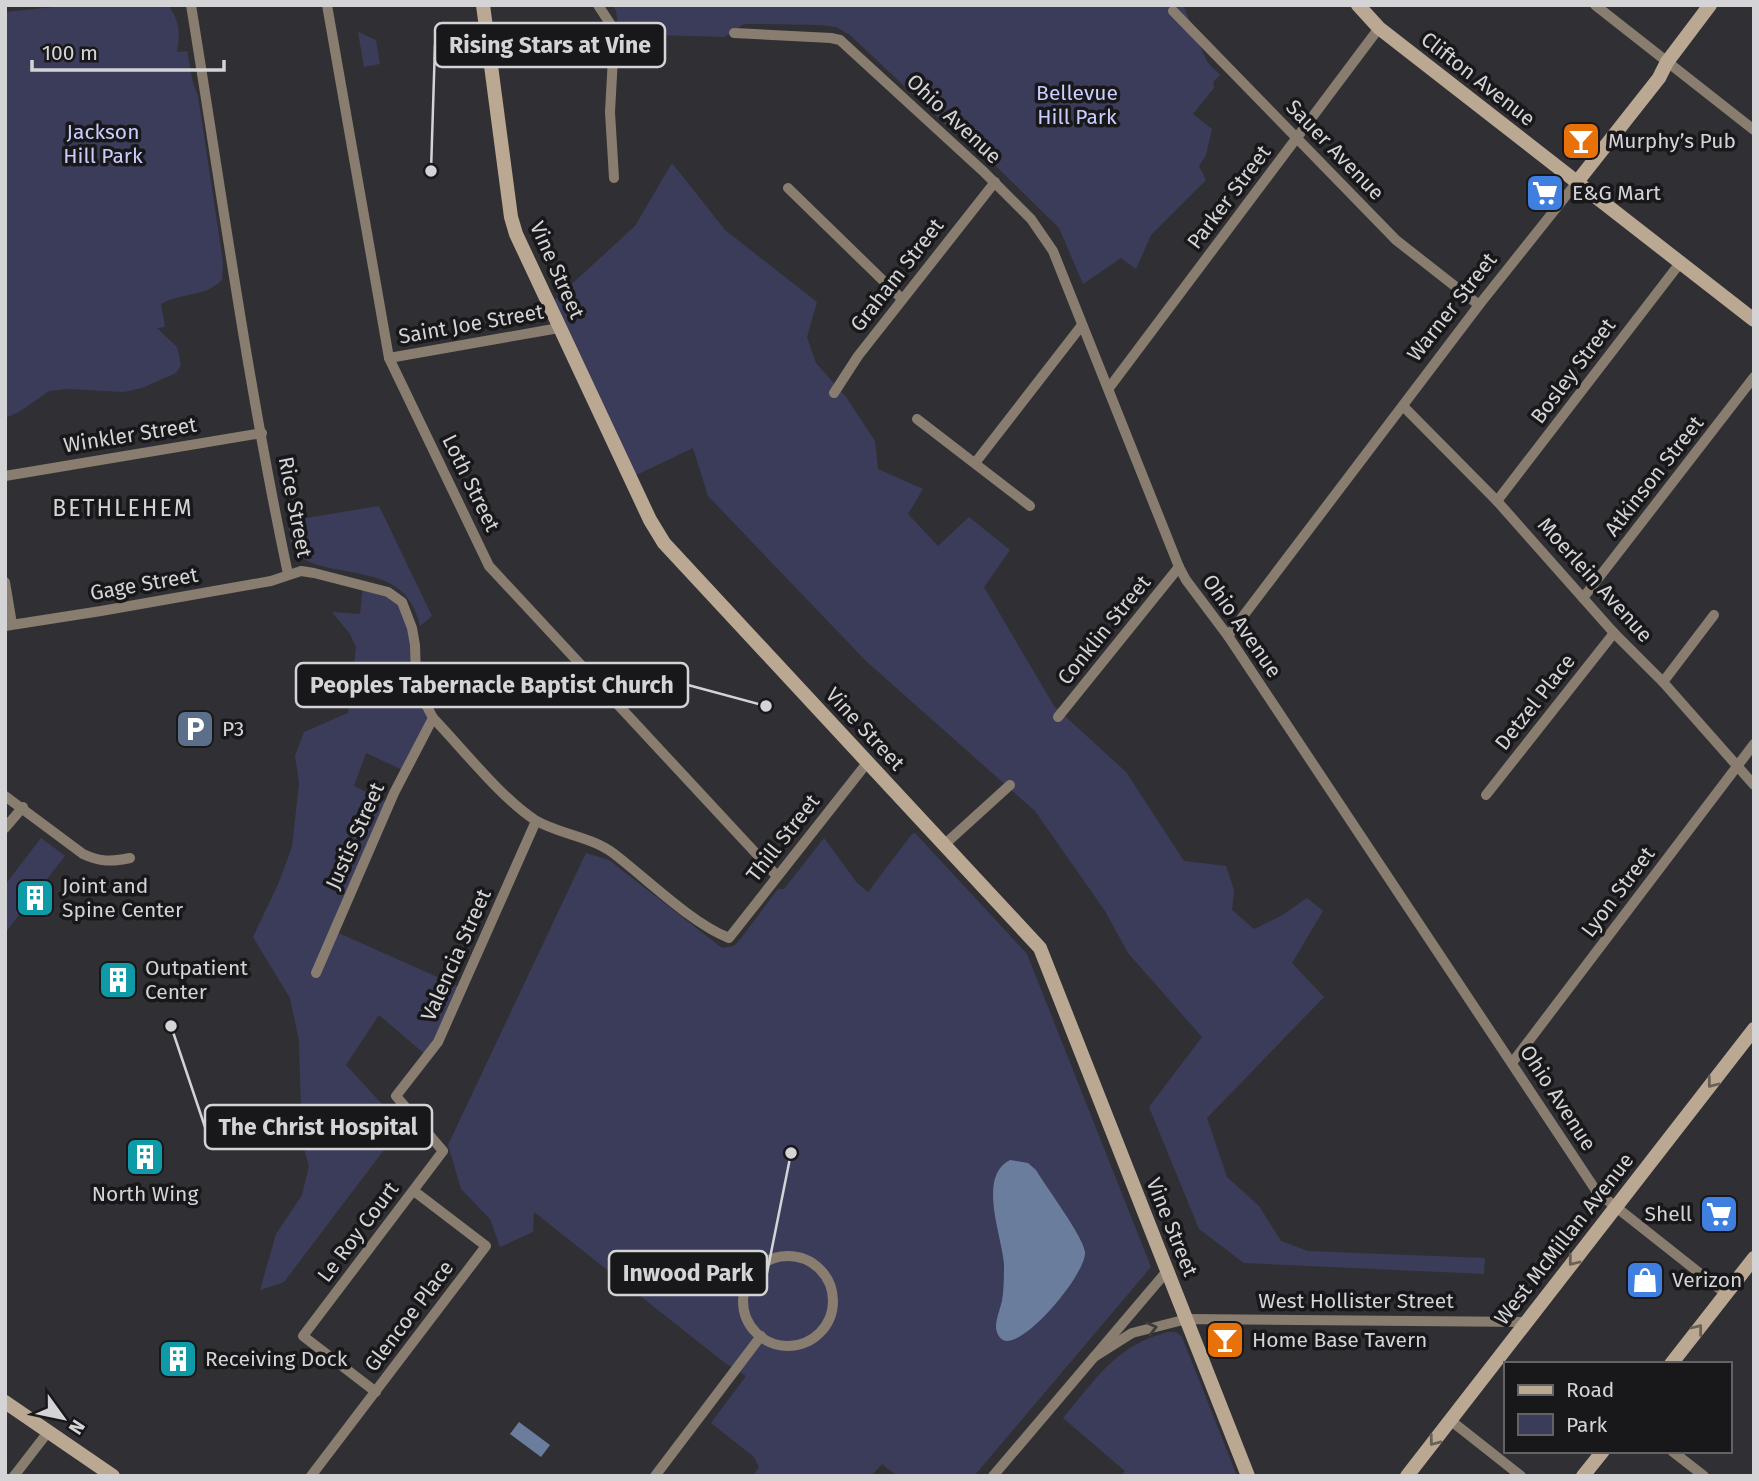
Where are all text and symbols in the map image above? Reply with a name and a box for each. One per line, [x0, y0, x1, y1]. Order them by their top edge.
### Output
callout: Rising Stars at Vine [435, 23, 665, 67]
street label: Clifton Avenue [1416, 26, 1540, 132]
scale bar [32, 28, 224, 72]
text: Rising Stars at Vine [449, 31, 651, 59]
text: 100 m [42, 40, 98, 66]
street label: Ohio Avenue [901, 68, 1007, 170]
park label: Bellevue Hill Park [1036, 80, 1118, 130]
street label: Sauer Avenue [1281, 94, 1389, 206]
park label: Jackson Hill Park [63, 119, 143, 169]
bar icon: Murphy’s Pub [1560, 120, 1602, 162]
place label: Murphy’s Pub [1608, 128, 1736, 154]
street label: Parker Street [1182, 140, 1277, 254]
supermarket icon: E&G Mart [1524, 172, 1566, 214]
place label: E&G Mart [1572, 180, 1661, 206]
street label: Graham Street [845, 213, 949, 337]
street label: Vine Street [524, 217, 590, 323]
street label: Warner Street [1402, 247, 1503, 366]
street label: Saint Joe Street [396, 298, 546, 350]
street label: Bosley Street [1525, 313, 1621, 429]
street label: Atkinson Street [1599, 410, 1709, 541]
street label: Winkler Street [62, 412, 199, 458]
street label: Loth Street [436, 430, 506, 536]
street label: Rice Street [272, 454, 318, 560]
district label: BETHLEHEM [52, 494, 194, 522]
street label: Moerlein Avenue [1532, 512, 1658, 648]
street label: Gage Street [88, 562, 200, 606]
street label: Ohio Avenue [1197, 569, 1287, 683]
street label: Conklin Street [1052, 570, 1156, 690]
street label: Detzel Place [1489, 649, 1581, 755]
callout: Peoples Tabernacle Baptist Church [296, 663, 688, 707]
text: Peoples Tabernacle Baptist Church [310, 671, 674, 699]
street label: Vine Street [820, 682, 910, 776]
parking icon: P3 [174, 708, 216, 750]
place label: P3 [222, 716, 244, 742]
street label: Justis Street [320, 778, 390, 893]
street label: Thill Street [741, 789, 825, 887]
street label: Lyon Street [1576, 841, 1661, 942]
place label: Joint and Spine Center [62, 873, 183, 923]
building icon: Joint and Spine Center [14, 877, 56, 919]
street label: Valencia Street [415, 885, 497, 1025]
place label: Outpatient Center [145, 955, 248, 1005]
building icon: Outpatient Center [97, 959, 139, 1001]
street label: Ohio Avenue [1514, 1040, 1602, 1156]
one-way arrow [1707, 1075, 1720, 1087]
callout: The Christ Hospital [205, 1105, 432, 1149]
text: The Christ Hospital [218, 1113, 418, 1141]
building icon: North Wing [124, 1136, 166, 1178]
street label: West McMillan Avenue [1489, 1148, 1639, 1330]
street label: Vine Street [1140, 1174, 1204, 1280]
street label: Le Roy Court [312, 1176, 404, 1287]
place label: North Wing [92, 1181, 198, 1207]
supermarket icon: Shell [1698, 1193, 1740, 1235]
place label: Shell [1644, 1201, 1692, 1227]
callout: Inwood Park [609, 1251, 767, 1295]
one-way arrow [1569, 1253, 1582, 1266]
street label: Glencoe Place [359, 1255, 459, 1377]
text: Inwood Park [623, 1259, 754, 1287]
shop icon: Verizon [1624, 1259, 1666, 1301]
place label: Verizon [1672, 1267, 1742, 1293]
street label: West Hollister Street [1258, 1288, 1454, 1314]
bar icon: Home Base Tavern [1204, 1319, 1246, 1361]
one-way arrow [1146, 1322, 1158, 1336]
one-way arrow [1690, 1324, 1703, 1336]
place label: Home Base Tavern [1252, 1327, 1427, 1353]
building icon: Receiving Dock [157, 1338, 199, 1380]
place label: Receiving Dock [205, 1346, 348, 1372]
legend [1504, 1362, 1731, 1453]
text: Road [1566, 1377, 1614, 1403]
north arrow [28, 1383, 98, 1453]
text: Park [1566, 1412, 1608, 1438]
text: N [64, 1415, 90, 1439]
one-way arrow [1430, 1433, 1443, 1446]

